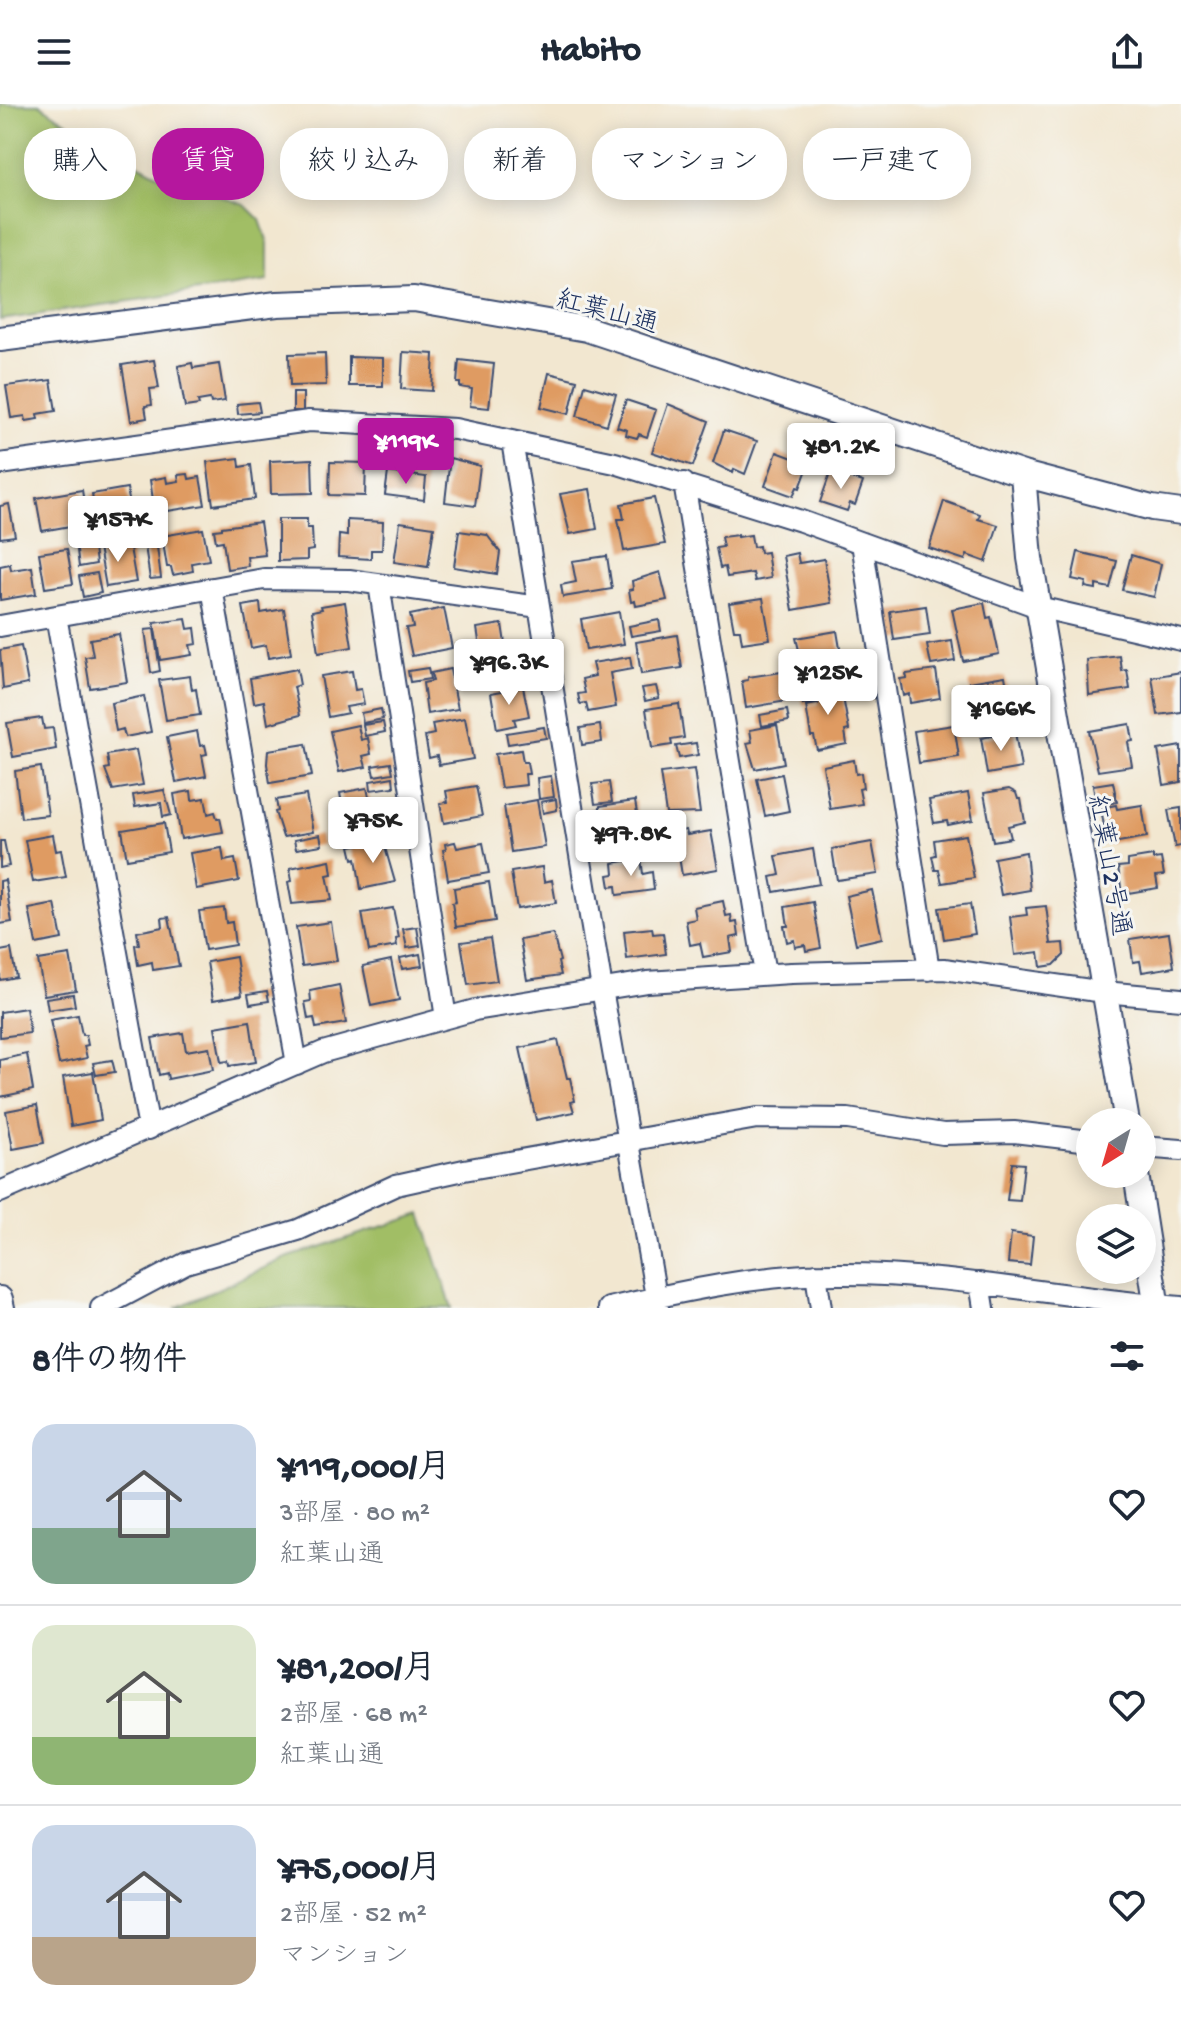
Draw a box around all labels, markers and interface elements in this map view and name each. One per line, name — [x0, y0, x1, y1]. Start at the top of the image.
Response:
icon: menu — [32, 30, 76, 74]
icon: share — [1105, 30, 1149, 74]
text: Habito — [540, 31, 641, 74]
chip: 購入 — [24, 128, 136, 200]
chip: 賃貸 — [152, 128, 264, 200]
chip: 絞り込み — [280, 128, 448, 200]
chip: 新着 — [464, 128, 576, 200]
chip: マンション — [592, 128, 787, 200]
chip: 一戸建て — [803, 128, 971, 200]
street label: 紅葉山通 — [553, 284, 662, 343]
pin: ¥119K — [350, 418, 462, 486]
pin: ¥81.2K — [776, 423, 906, 491]
text: ¥119K — [376, 428, 436, 459]
text: ¥81.2K — [805, 433, 877, 464]
pin: ¥157K — [62, 496, 174, 564]
text: ¥157K — [86, 506, 150, 537]
pin: ¥96.3K — [444, 639, 574, 707]
text: ¥96.3K — [472, 649, 546, 680]
pin: ¥125K — [772, 649, 884, 717]
text: ¥125K — [796, 659, 860, 690]
pin: ¥166K — [945, 685, 1057, 753]
text: ¥166K — [969, 695, 1033, 726]
street label: 紅葉山2号通 — [1079, 792, 1136, 939]
pin: ¥75K — [326, 797, 420, 865]
text: ¥75K — [346, 807, 400, 838]
pin: ¥97.8K — [566, 810, 696, 878]
text: ¥97.8K — [593, 820, 669, 851]
north arrow — [1076, 1108, 1156, 1188]
map controls — [1076, 1108, 1156, 1284]
button: layers — [1076, 1204, 1156, 1284]
icon: filters — [1105, 1334, 1149, 1378]
text: 8件の物件 — [32, 1343, 187, 1383]
text: ¥119,000/月 — [280, 1450, 451, 1490]
icon: home — [96, 1456, 192, 1552]
icon: heart — [1105, 1482, 1149, 1526]
text: 3部屋 · 80 m² — [280, 1500, 430, 1531]
text: 紅葉山通 — [280, 1541, 384, 1572]
text: ¥81,200/月 — [280, 1651, 436, 1691]
icon: home — [96, 1657, 192, 1753]
icon: heart — [1105, 1683, 1149, 1727]
text: 2部屋 · 68 m² — [280, 1701, 428, 1732]
text: 紅葉山通 — [280, 1742, 384, 1773]
text: ¥75,000/月 — [280, 1851, 442, 1891]
icon: home — [96, 1857, 192, 1953]
icon: heart — [1105, 1883, 1149, 1927]
text: 2部屋 · 52 m² — [280, 1901, 427, 1932]
text: マンション — [280, 1942, 409, 1973]

